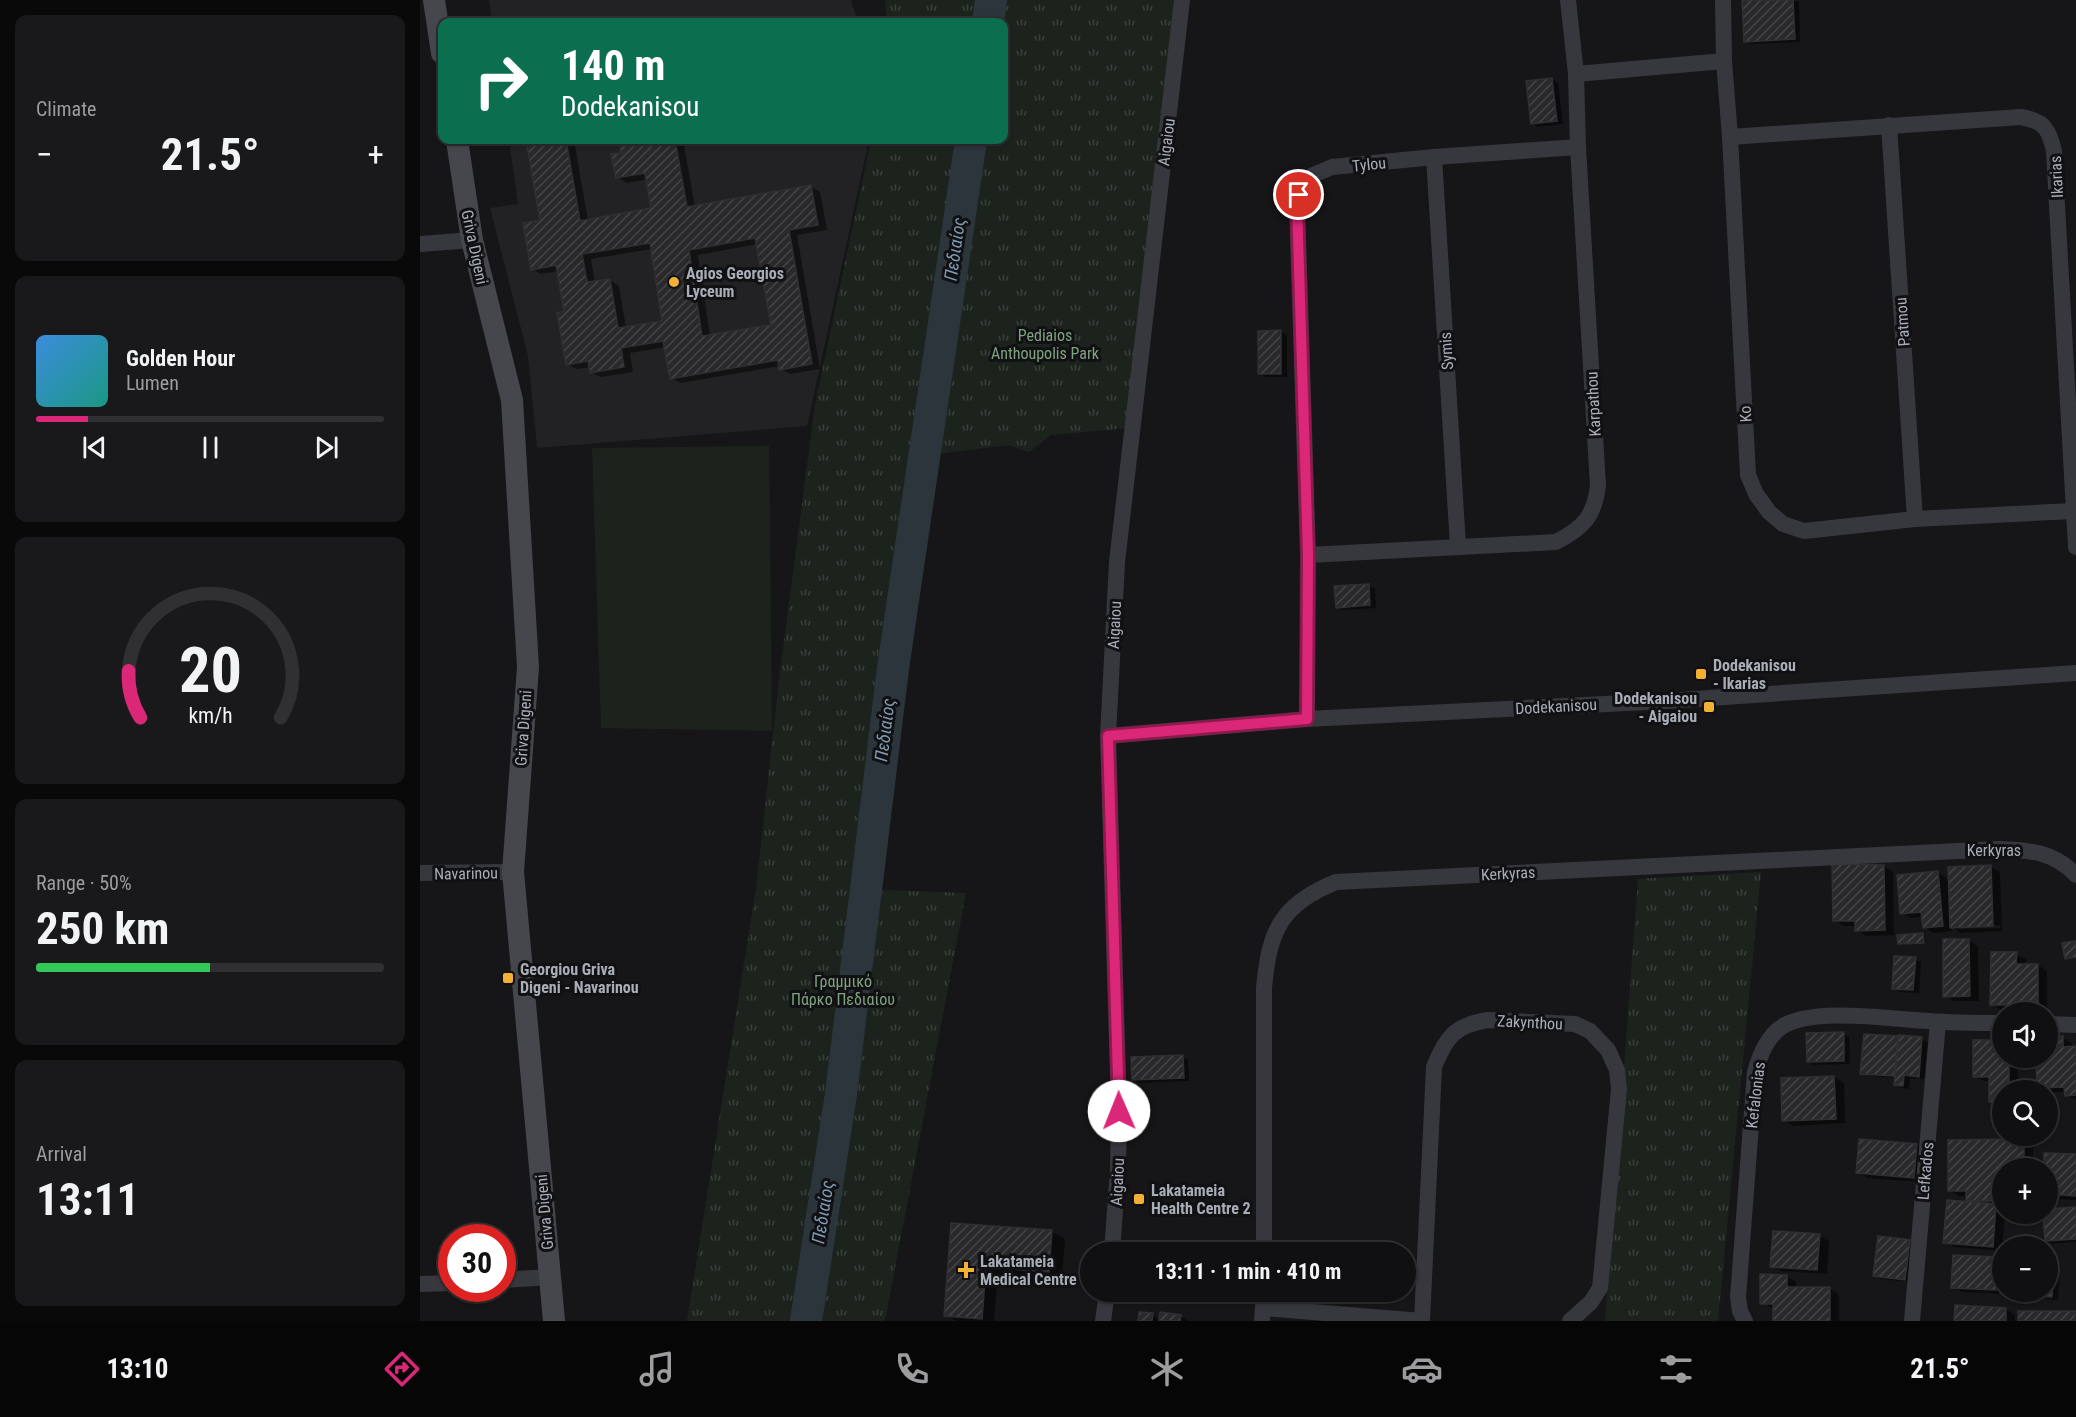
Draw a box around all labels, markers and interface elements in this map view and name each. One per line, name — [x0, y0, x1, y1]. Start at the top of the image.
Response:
text: 140 m — [561, 41, 666, 90]
icon: right — [462, 42, 540, 120]
text: Dodekanisou — [561, 91, 699, 123]
text: Climate — [36, 97, 96, 121]
street label: Aigaiou — [1154, 117, 1179, 167]
text: 21.5° — [161, 128, 259, 181]
text: − — [36, 135, 53, 174]
text: + — [368, 135, 384, 174]
street label: Tylou — [1351, 153, 1387, 176]
street label: Ikarias — [2046, 155, 2067, 199]
pin — [1273, 169, 1324, 220]
icon: arrive — [1282, 178, 1315, 211]
street label: Griva Digeni — [457, 208, 492, 286]
water label: Πεδιαίος — [940, 216, 969, 282]
place label: Agios Georgios Lyceum — [686, 264, 784, 301]
marker: Agios Georgios Lyceum — [667, 275, 681, 289]
street label: Patmou — [1891, 297, 1914, 347]
park label: Pediaios Anthoupolis Park — [991, 326, 1100, 363]
street label: Symis — [1436, 331, 1457, 371]
text: Golden Hour — [126, 346, 235, 371]
text: Lumen — [126, 371, 179, 395]
street label: Karpathou — [1582, 371, 1605, 437]
street label: Ko — [1736, 405, 1755, 423]
icon: previous — [78, 431, 111, 464]
icon: pause — [194, 431, 227, 464]
icon: next — [310, 431, 343, 464]
street label: Aigaiou — [1104, 601, 1125, 649]
text: 20 — [178, 634, 242, 707]
place label: Dodekanisou - Ikarias — [1713, 656, 1796, 693]
marker: Dodekanisou - Ikarias — [1694, 667, 1708, 681]
place label: Dodekanisou - Aigaiou — [1614, 689, 1697, 726]
street label: Griva Digeni — [511, 690, 536, 766]
street label: Dodekanisou — [1515, 695, 1597, 718]
water label: Πεδιαίος — [870, 697, 899, 763]
marker: Dodekanisou - Aigaiou — [1702, 700, 1716, 714]
text: km/h — [188, 703, 232, 728]
street label: Kerkyras — [1967, 841, 2021, 860]
street label: Navarinou — [434, 863, 498, 884]
street label: Kerkyras — [1480, 863, 1536, 884]
text: Range · 50% — [36, 871, 132, 895]
text: 250 km — [36, 902, 169, 955]
place label: Georgiou Griva Digeni - Navarinou — [520, 960, 639, 997]
marker: Georgiou Griva Digeni - Navarinou — [501, 971, 515, 985]
park label: Γραμμικό Πάρκο Πεδιαίου — [791, 972, 895, 1009]
map controls — [1992, 1002, 2058, 1302]
button: sound — [1992, 1002, 2058, 1068]
street label: Zakynthou — [1497, 1011, 1563, 1034]
street label: Kefalonias — [1742, 1061, 1769, 1129]
position arrow — [1087, 1079, 1151, 1143]
button: search — [1992, 1080, 2058, 1146]
street label: Lefkados — [1913, 1141, 1938, 1201]
text: Arrival — [36, 1142, 87, 1166]
street label: Aigaiou — [1107, 1158, 1128, 1206]
button: + — [1992, 1158, 2058, 1224]
text: 13:11 — [36, 1173, 139, 1226]
street label: Griva Digeni — [532, 1173, 557, 1250]
water label: Πεδιαίος — [807, 1179, 838, 1245]
place label: Lakatameia Health Centre 2 — [1151, 1181, 1251, 1218]
marker: Lakatameia Health Centre 2 — [1132, 1192, 1146, 1206]
speed limit sign: 30 — [438, 1224, 516, 1302]
button: − — [1992, 1236, 2058, 1302]
place label: Lakatameia Medical Centre — [980, 1252, 1077, 1289]
text: 13:11 · 1 min · 410 m — [1155, 1259, 1341, 1284]
marker: Lakatameia Medical Centre — [957, 1261, 975, 1279]
icon: directions — [381, 1348, 423, 1390]
icon: music — [636, 1348, 678, 1390]
icon: phone — [891, 1348, 933, 1390]
icon: climate — [1146, 1348, 1188, 1390]
icon: car — [1401, 1348, 1443, 1390]
icon: filters — [1655, 1348, 1697, 1390]
text: 13:10 — [106, 1353, 168, 1385]
text: 21.5° — [1910, 1353, 1970, 1385]

